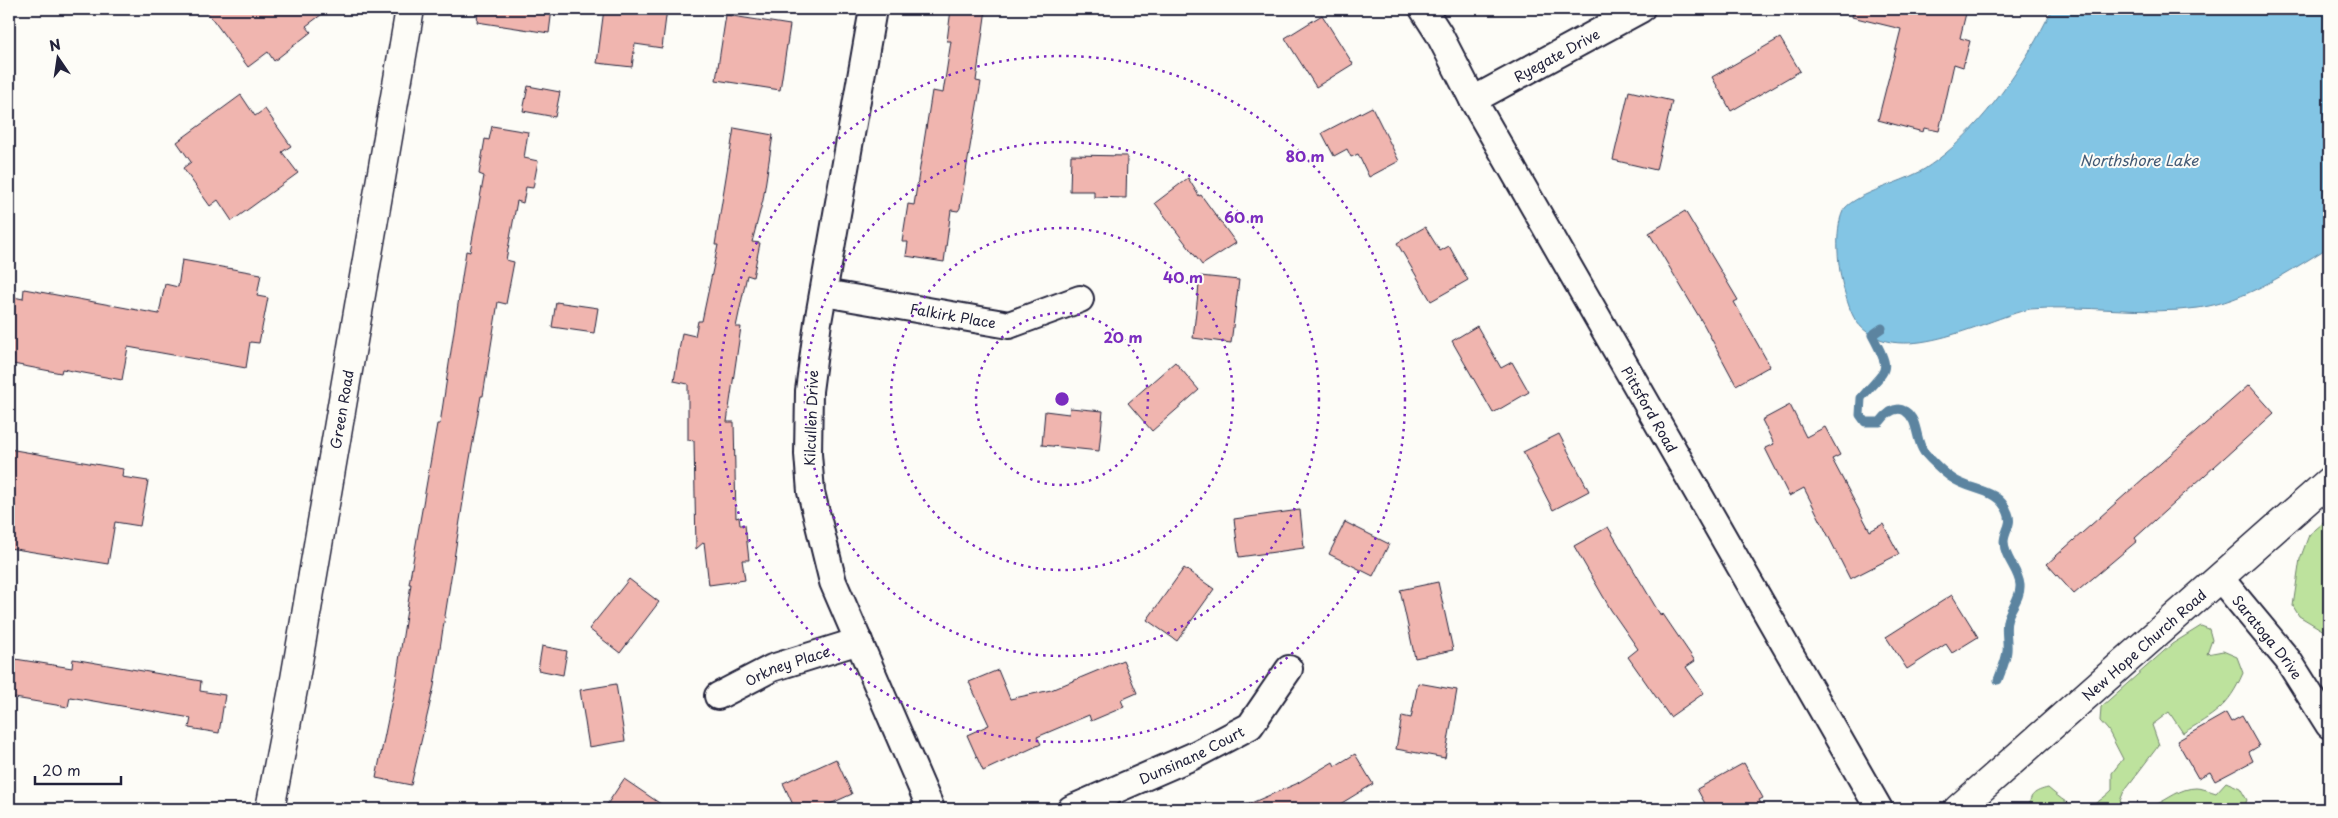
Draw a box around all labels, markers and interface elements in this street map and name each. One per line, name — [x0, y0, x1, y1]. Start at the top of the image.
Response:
street label: Ryegate Drive — [1510, 23, 1603, 87]
north arrow — [32, 32, 82, 82]
text: N — [47, 33, 63, 56]
text: 80 m — [1285, 144, 1325, 167]
water label: Northshore Lake — [2080, 148, 2199, 171]
text: 60 m — [1224, 205, 1264, 228]
text: 40 m — [1163, 265, 1203, 288]
street label: Falkirk Place — [909, 298, 998, 333]
text: 20 m — [1104, 325, 1142, 348]
street label: Pittsford Road — [1617, 362, 1683, 456]
street label: Green Road — [324, 368, 358, 451]
street label: Kilcullen Drive — [799, 370, 823, 466]
centre of rings — [1053, 390, 1071, 408]
street label: New Hope Church Road — [2077, 584, 2211, 705]
street label: Saratoga Drive — [2228, 590, 2308, 683]
street label: Orkney Place — [741, 640, 832, 691]
street label: Dunsinane Court — [1135, 720, 1248, 789]
scale bar — [35, 753, 121, 785]
text: 20 m — [42, 758, 81, 781]

